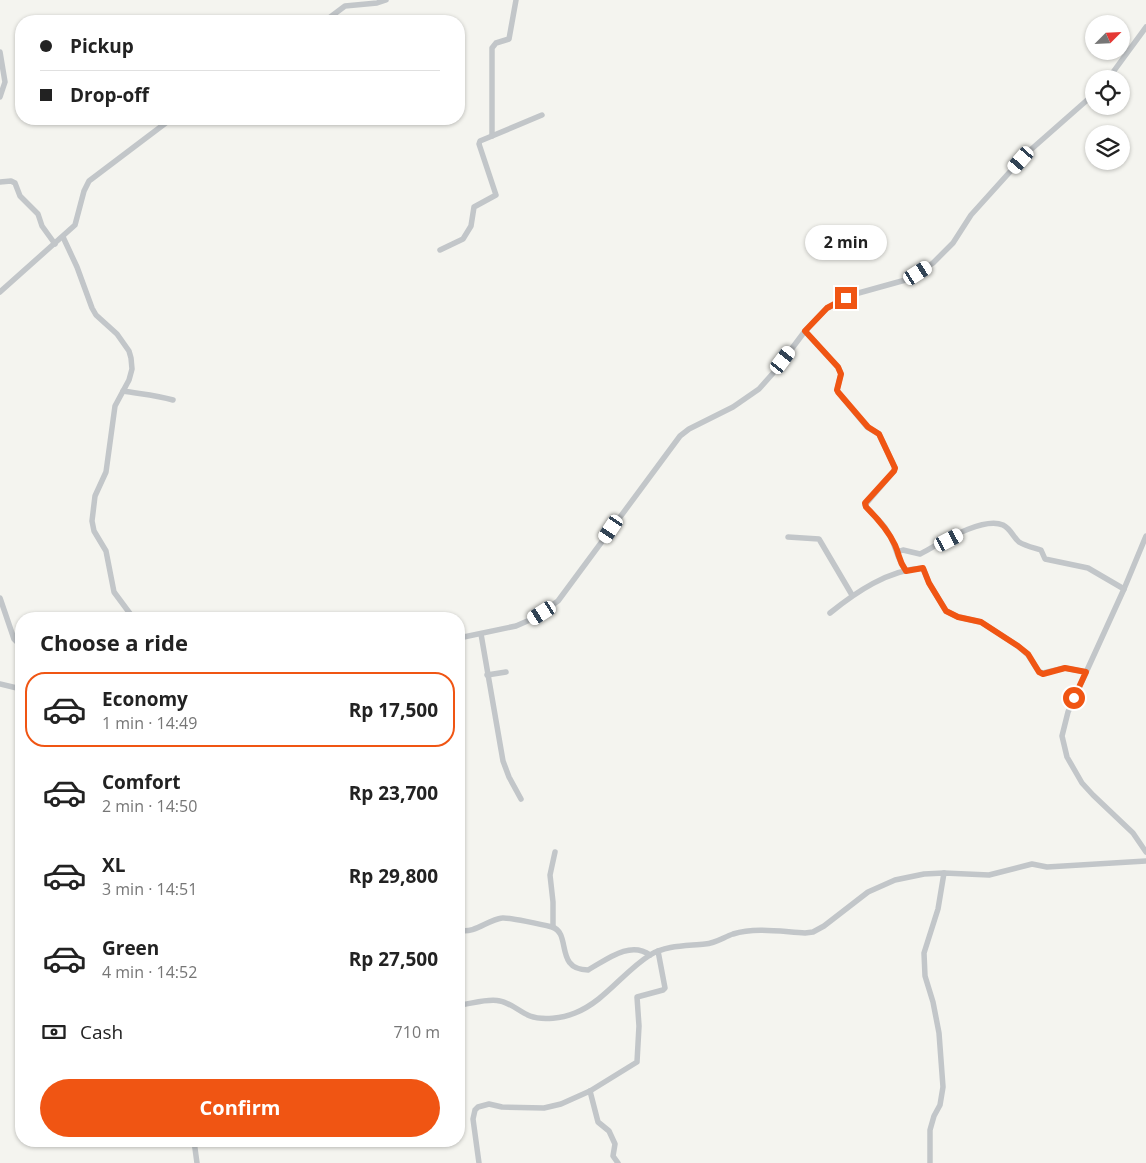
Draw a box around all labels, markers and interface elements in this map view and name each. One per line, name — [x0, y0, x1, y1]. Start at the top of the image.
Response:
north arrow — [1085, 15, 1130, 60]
map controls — [1085, 15, 1130, 170]
text: Pickup — [70, 33, 134, 59]
button: locate — [1085, 70, 1130, 115]
text: Drop-off — [70, 82, 149, 108]
button: layers — [1085, 125, 1130, 170]
car — [1005, 144, 1036, 176]
callout: 2 min — [805, 226, 887, 260]
text: 2 min — [824, 231, 868, 253]
car — [901, 259, 934, 287]
route end — [835, 287, 857, 309]
car — [767, 344, 798, 376]
car — [596, 512, 625, 546]
car — [932, 527, 965, 553]
car — [525, 599, 558, 627]
text: Choose a ride — [40, 627, 188, 657]
text: Economy — [102, 686, 188, 712]
icon: car — [42, 687, 87, 732]
route start — [1063, 687, 1085, 709]
text: Rp 17,500 — [349, 697, 438, 723]
text: 1 min · 14:49 — [102, 712, 197, 734]
text: Comfort — [102, 769, 181, 795]
icon: car — [42, 770, 87, 815]
text: Rp 23,700 — [349, 780, 438, 806]
text: 2 min · 14:50 — [102, 795, 197, 817]
text: XL — [102, 852, 125, 878]
icon: car — [42, 853, 87, 898]
text: Rp 29,800 — [349, 863, 438, 889]
text: 3 min · 14:51 — [102, 878, 197, 900]
text: Green — [102, 935, 159, 961]
icon: car — [42, 936, 87, 981]
text: Rp 27,500 — [349, 946, 438, 972]
text: 4 min · 14:52 — [102, 961, 197, 983]
icon: cash — [40, 1018, 68, 1046]
text: Cash — [80, 1019, 123, 1045]
text: 710 m — [394, 1021, 440, 1043]
button: Confirm — [40, 1079, 440, 1137]

